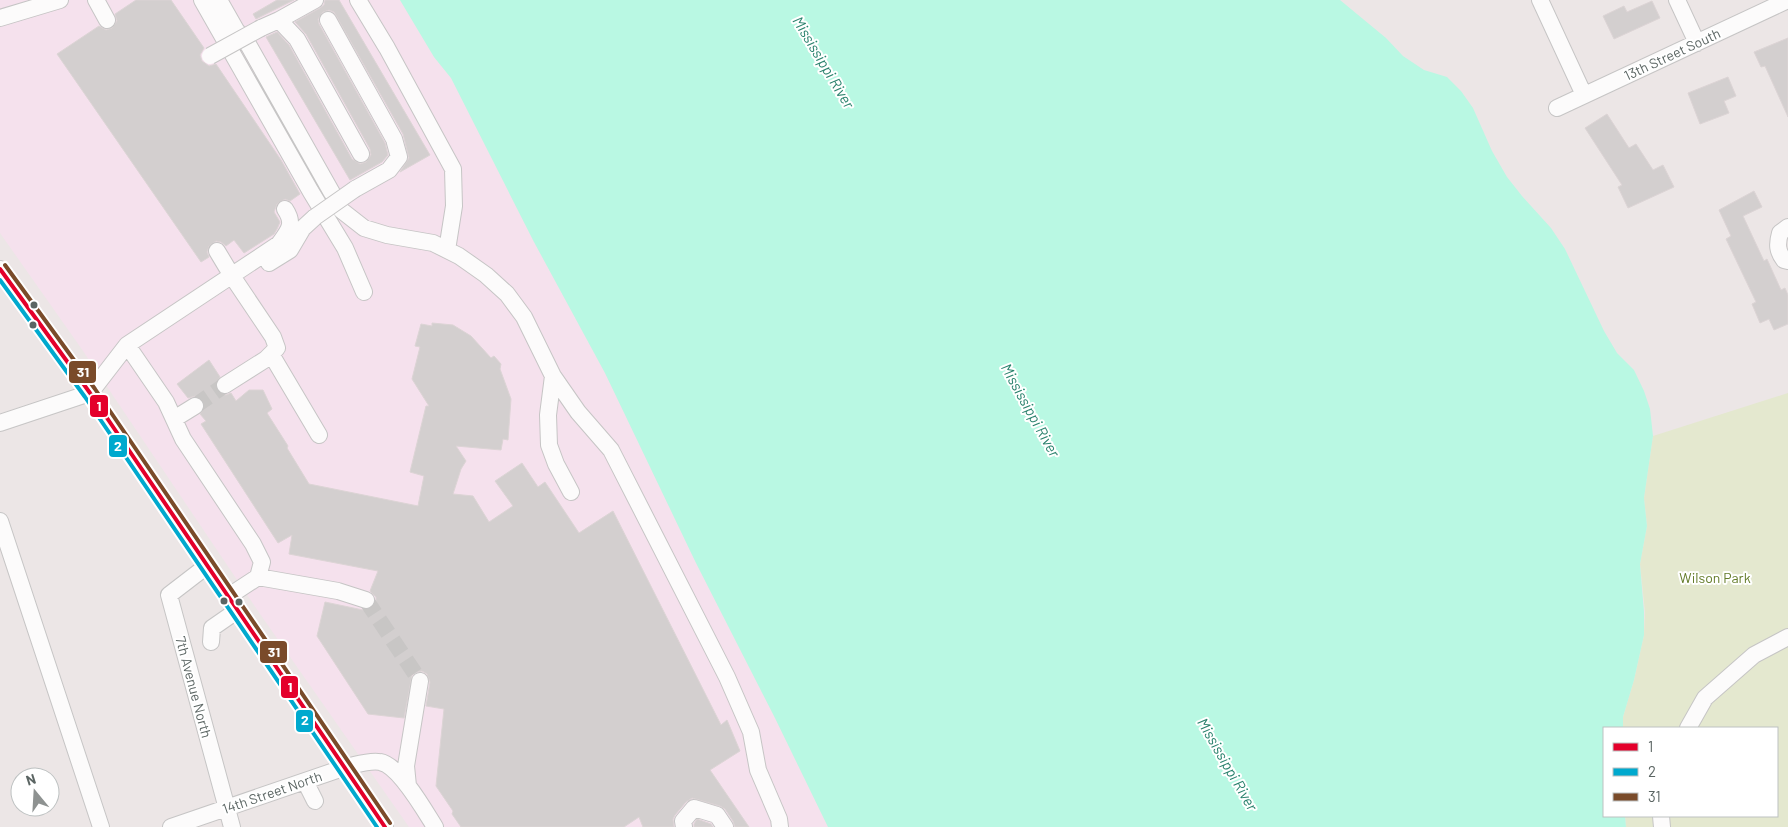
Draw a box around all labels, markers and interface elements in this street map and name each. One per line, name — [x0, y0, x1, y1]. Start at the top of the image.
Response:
water label: Mississippi River — [789, 13, 859, 112]
street label: 13th Street South — [1621, 24, 1723, 84]
unlabelled marker — [29, 300, 39, 310]
unlabelled marker — [28, 320, 38, 330]
line badge: 31 — [68, 360, 97, 384]
water label: Mississippi River — [998, 360, 1064, 461]
text: 31 — [77, 363, 89, 380]
line badge: 1 — [89, 394, 109, 418]
text: 1 — [97, 397, 102, 414]
line badge: 2 — [108, 434, 128, 458]
text: 2 — [114, 437, 122, 454]
park label: Wilson Park — [1679, 569, 1751, 586]
unlabelled marker — [219, 596, 229, 606]
unlabelled marker — [234, 597, 244, 607]
street label: 7th Avenue North — [172, 634, 216, 740]
line badge: 31 — [259, 640, 288, 664]
text: 31 — [268, 643, 280, 660]
line badge: 1 — [280, 675, 299, 699]
text: 1 — [288, 678, 293, 695]
line badge: 2 — [295, 709, 314, 733]
text: 2 — [301, 711, 309, 728]
water label: Mississippi River — [1194, 714, 1262, 814]
legend — [1603, 727, 1778, 817]
text: 1 — [1648, 737, 1653, 755]
text: 2 — [1648, 762, 1656, 780]
north arrow — [10, 767, 60, 817]
street label: 14th Street North — [220, 767, 324, 817]
text: N — [24, 770, 38, 789]
text: 31 — [1648, 787, 1661, 805]

